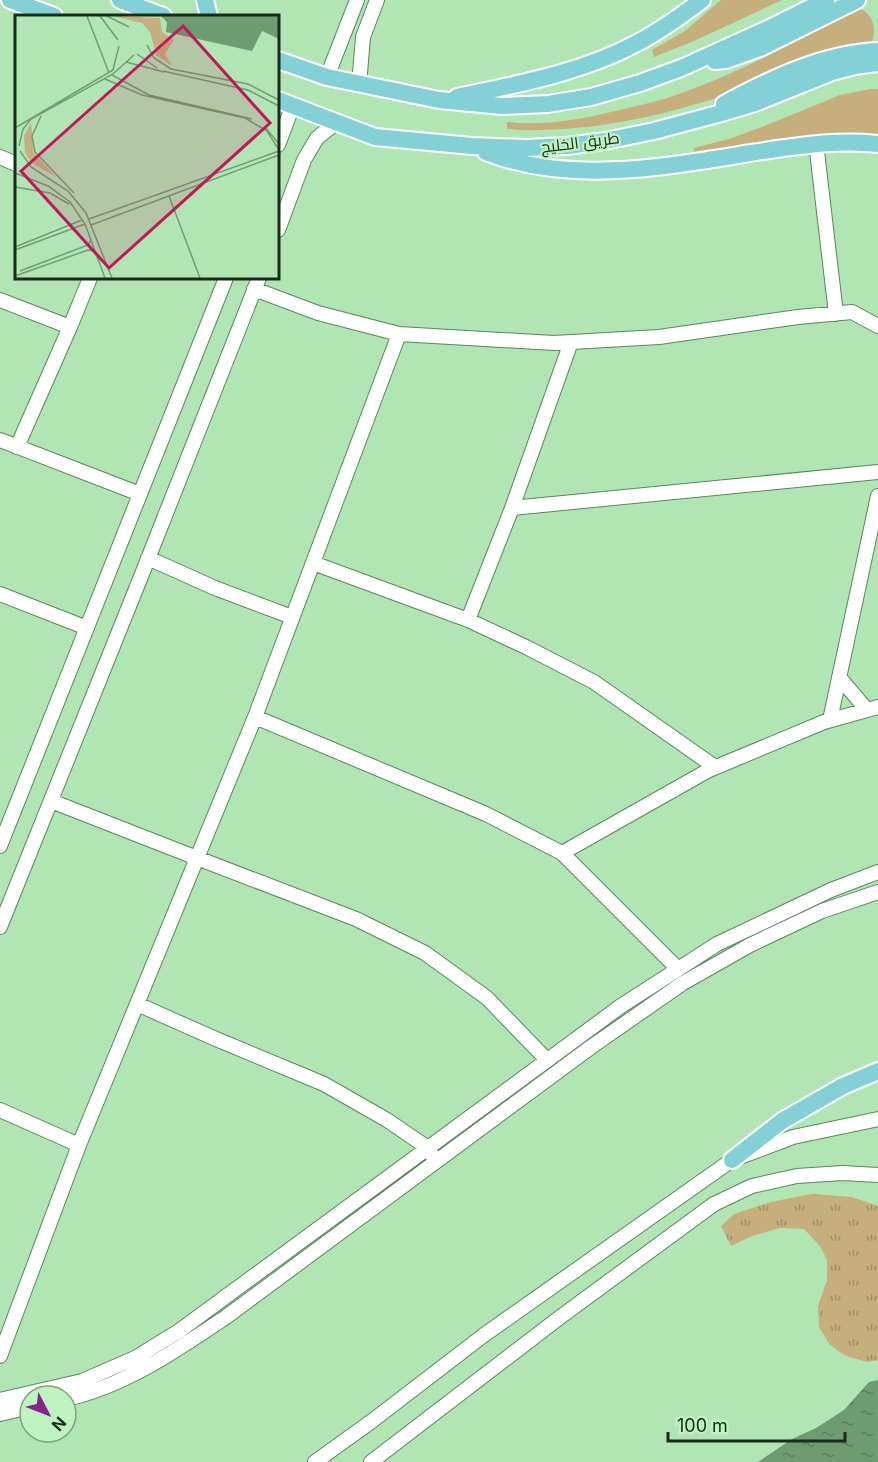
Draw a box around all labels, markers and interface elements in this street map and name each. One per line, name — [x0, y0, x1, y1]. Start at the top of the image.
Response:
inset map — [15, 15, 279, 279]
street label: طريق الخليج — [540, 127, 621, 159]
north arrow — [18, 1384, 78, 1444]
scale bar — [668, 1405, 845, 1443]
text: N — [48, 1413, 71, 1435]
text: 100 m — [677, 1415, 728, 1436]

